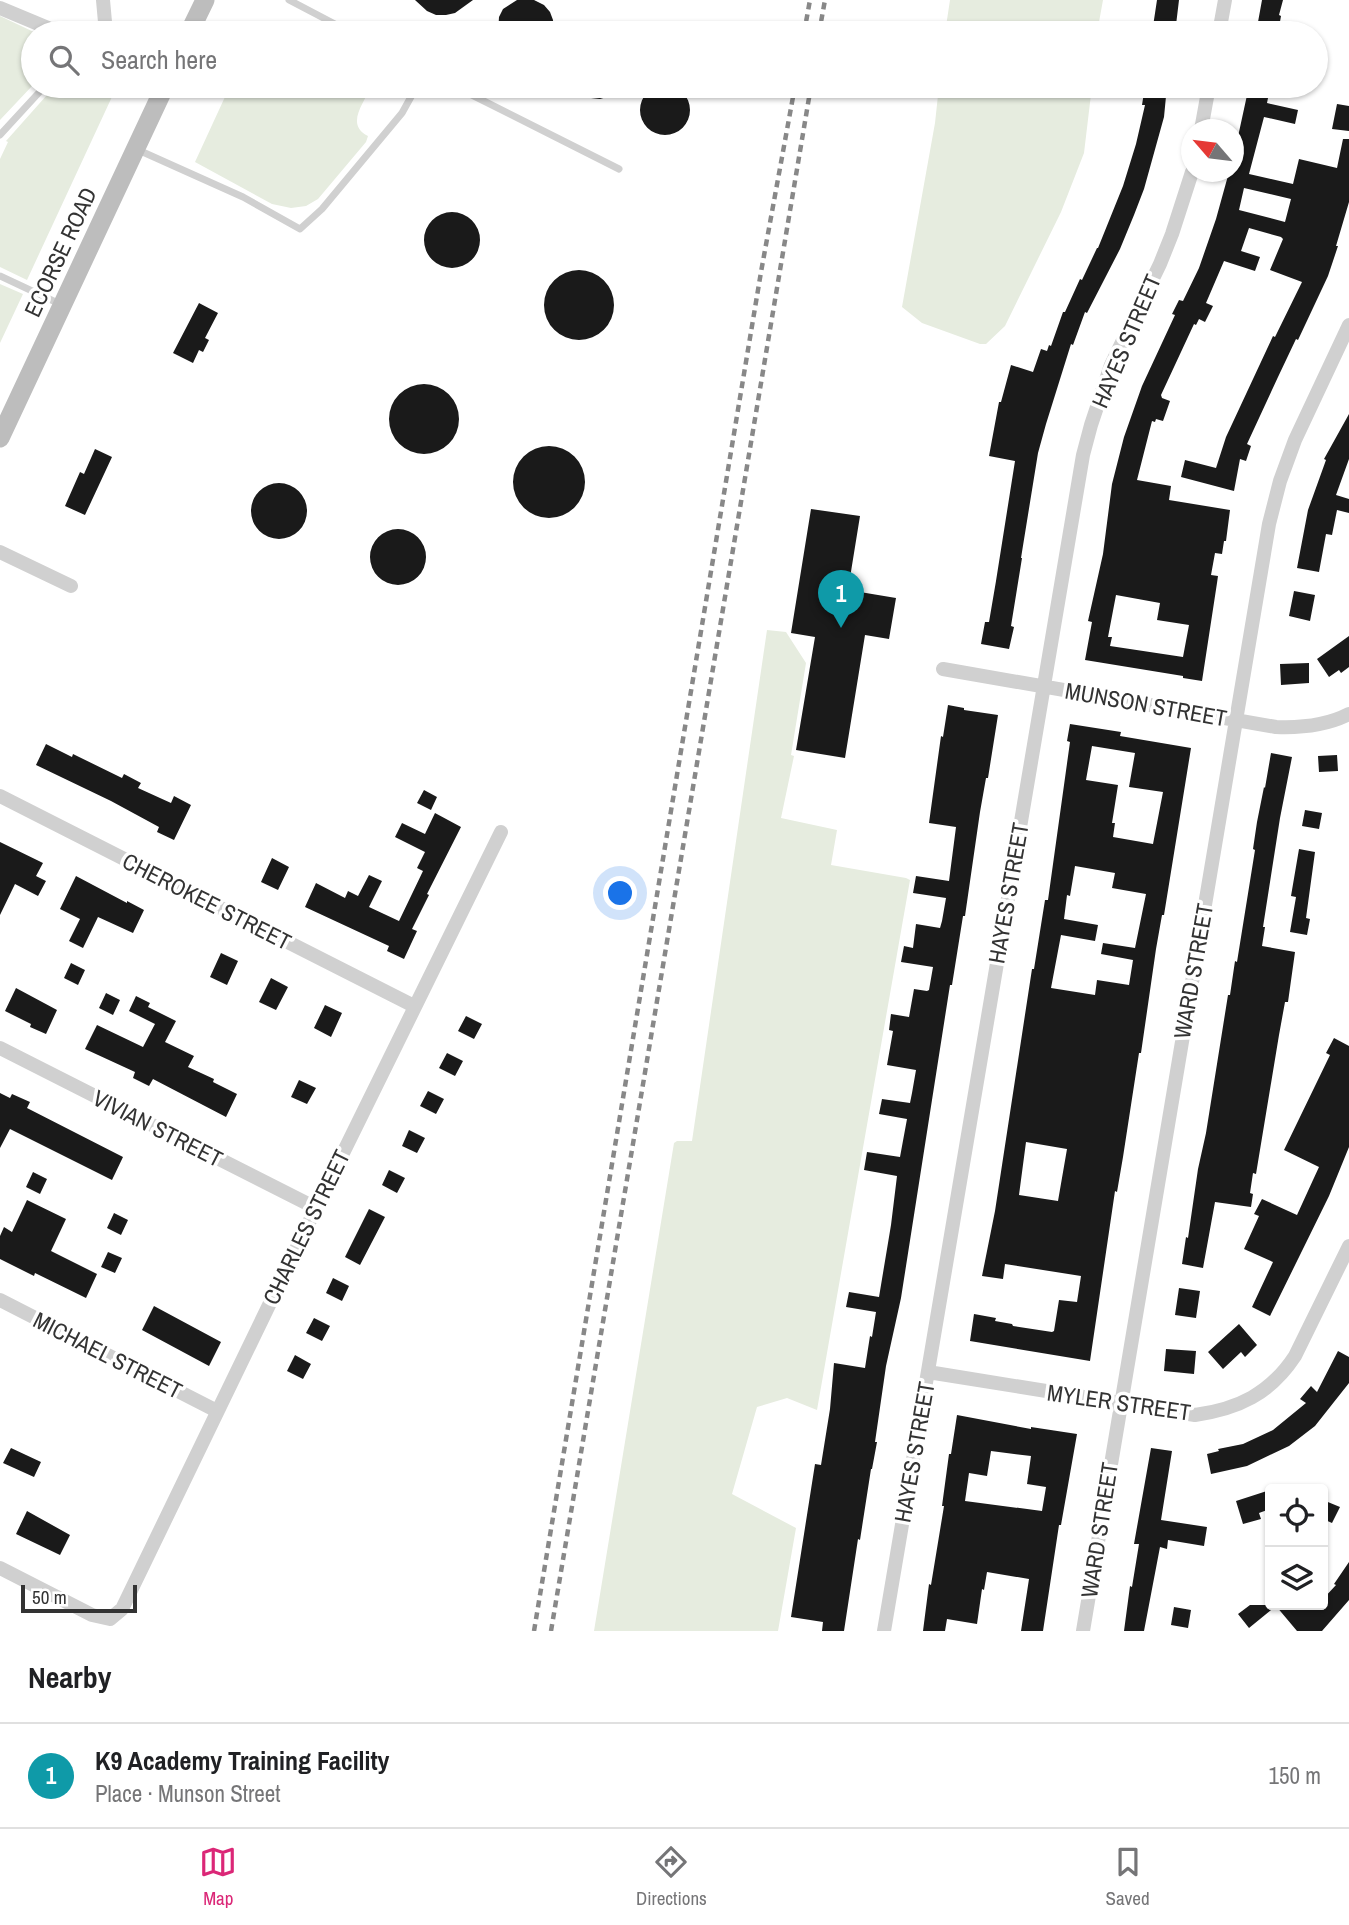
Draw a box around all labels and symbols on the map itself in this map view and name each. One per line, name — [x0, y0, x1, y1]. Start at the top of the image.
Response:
north arrow — [1181, 119, 1244, 182]
street label: ECORSE ROAD — [16, 182, 104, 322]
street label: HAYES STREET — [1084, 269, 1168, 413]
pin: 1 — [818, 570, 864, 628]
street label: MUNSON STREET — [1063, 675, 1230, 734]
street label: HAYES STREET — [980, 820, 1036, 966]
street label: CHEROKEE STREET — [117, 845, 297, 957]
your location — [603, 876, 637, 910]
street label: WARD STREET — [1166, 901, 1220, 1041]
street label: VIVIAN STREET — [88, 1082, 228, 1174]
street label: CHARLES STREET — [255, 1144, 357, 1310]
street label: MICHAEL STREET — [28, 1304, 188, 1406]
street label: MYLER STREET — [1045, 1377, 1193, 1427]
street label: HAYES STREET — [886, 1379, 942, 1525]
street label: WARD STREET — [1073, 1460, 1125, 1600]
scale bar — [21, 1582, 136, 1614]

